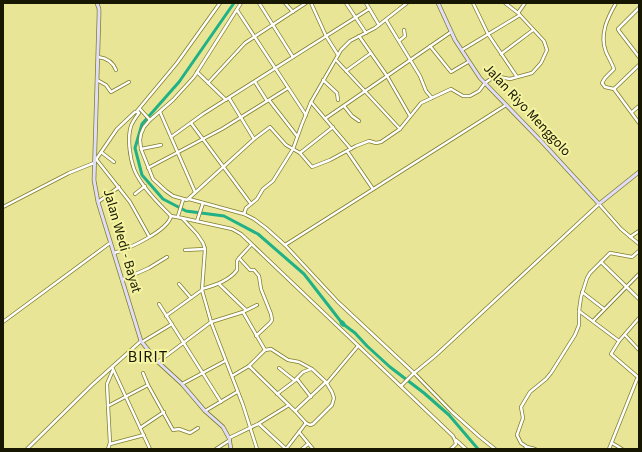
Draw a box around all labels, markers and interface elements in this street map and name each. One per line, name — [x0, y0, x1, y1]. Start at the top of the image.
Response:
street label: Jalan Riyo Menggolo — [479, 59, 575, 161]
street label: Jalan Wedi - Bayat — [98, 187, 146, 295]
district label: BIRIT — [128, 346, 168, 368]

